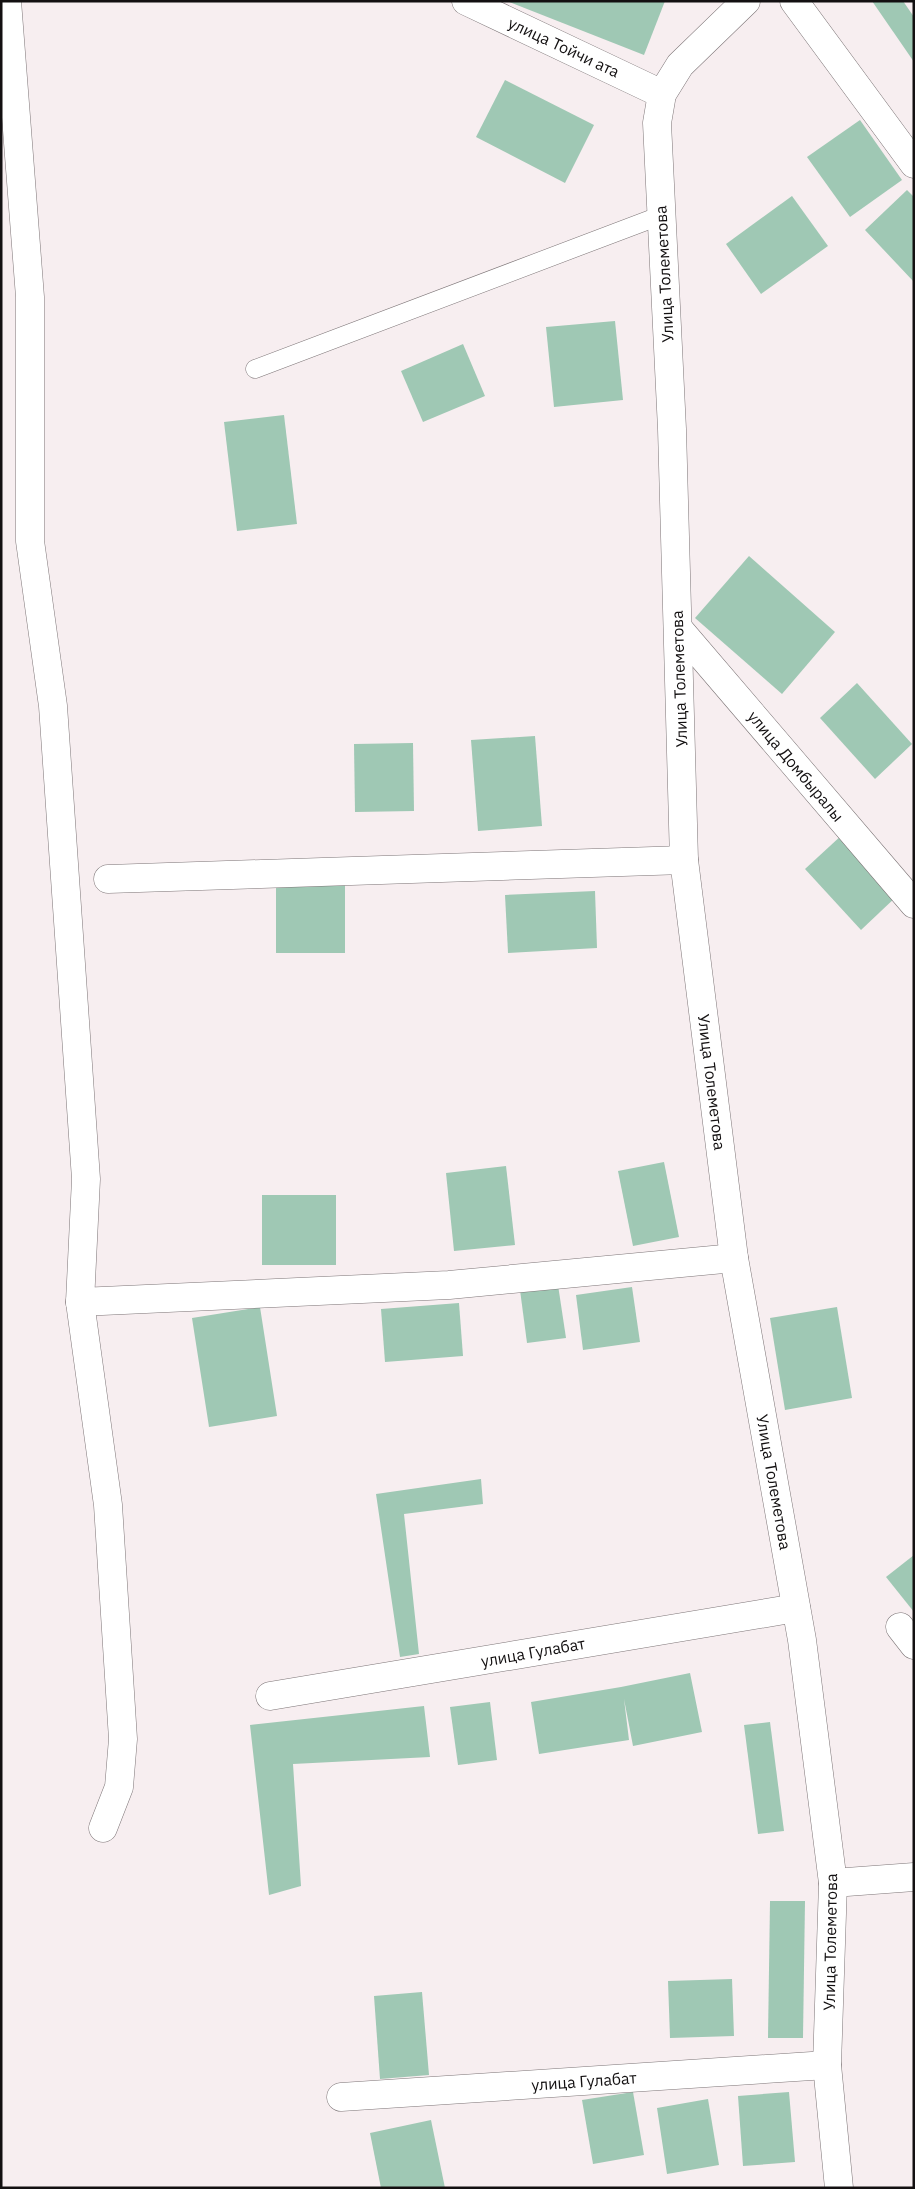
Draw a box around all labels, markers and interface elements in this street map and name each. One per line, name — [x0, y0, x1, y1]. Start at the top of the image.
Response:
street label: улица Тойчи ата — [505, 12, 623, 82]
street label: Улица Толеметова — [650, 205, 678, 343]
street label: Улица Толеметова — [667, 610, 691, 748]
street label: улица Домбыралы — [744, 706, 848, 826]
street label: Улица Толеметова — [694, 1013, 730, 1152]
street label: Улица Толеметова — [752, 1413, 796, 1552]
street label: улица Гулабат — [479, 1633, 587, 1671]
street label: Улица Толеметова — [819, 1873, 841, 2011]
street label: улица Гулабат — [531, 2067, 638, 2095]

